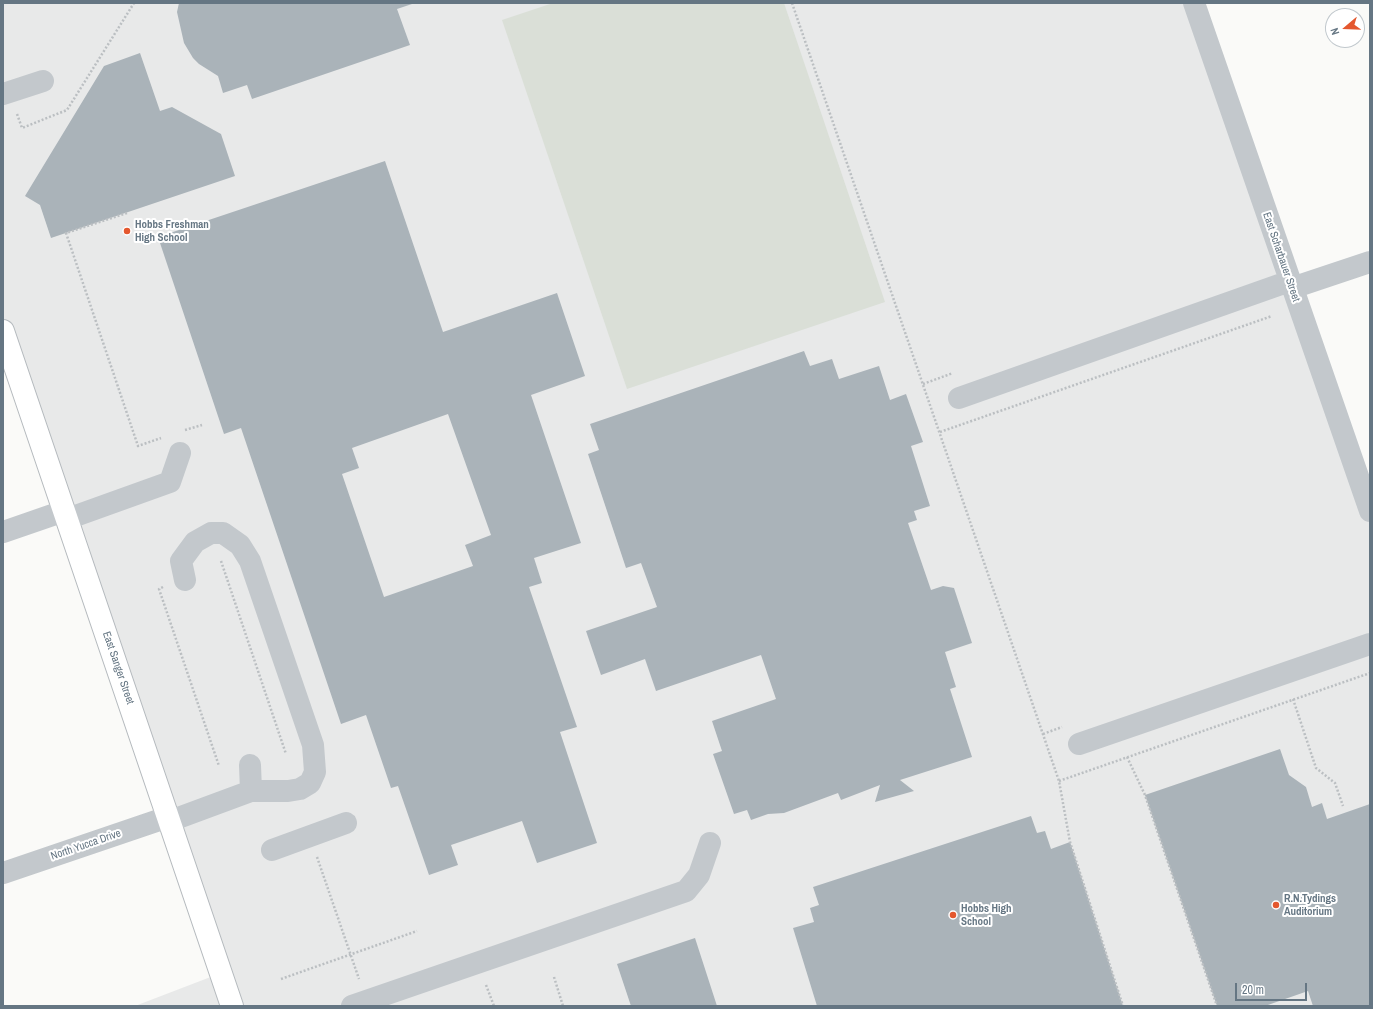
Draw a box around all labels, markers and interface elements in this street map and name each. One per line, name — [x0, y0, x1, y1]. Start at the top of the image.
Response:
north arrow — [1325, 8, 1365, 48]
text: N — [1327, 26, 1342, 37]
street label: East Scharbauer Street — [1259, 211, 1303, 303]
place label: Hobbs Freshman High School — [135, 218, 209, 244]
marker: Hobbs Freshman High School — [122, 226, 132, 236]
street label: East Sanger Street — [99, 630, 137, 706]
street label: North Yucca Drive — [49, 827, 123, 863]
place label: R.N.Tydings Auditorium — [1284, 892, 1336, 918]
marker: R.N.Tydings Auditorium — [1271, 900, 1281, 910]
place label: Hobbs High School — [961, 902, 1012, 928]
marker: Hobbs High School — [948, 910, 958, 920]
scale bar — [1237, 975, 1309, 1001]
text: 20 m — [1242, 982, 1264, 998]

